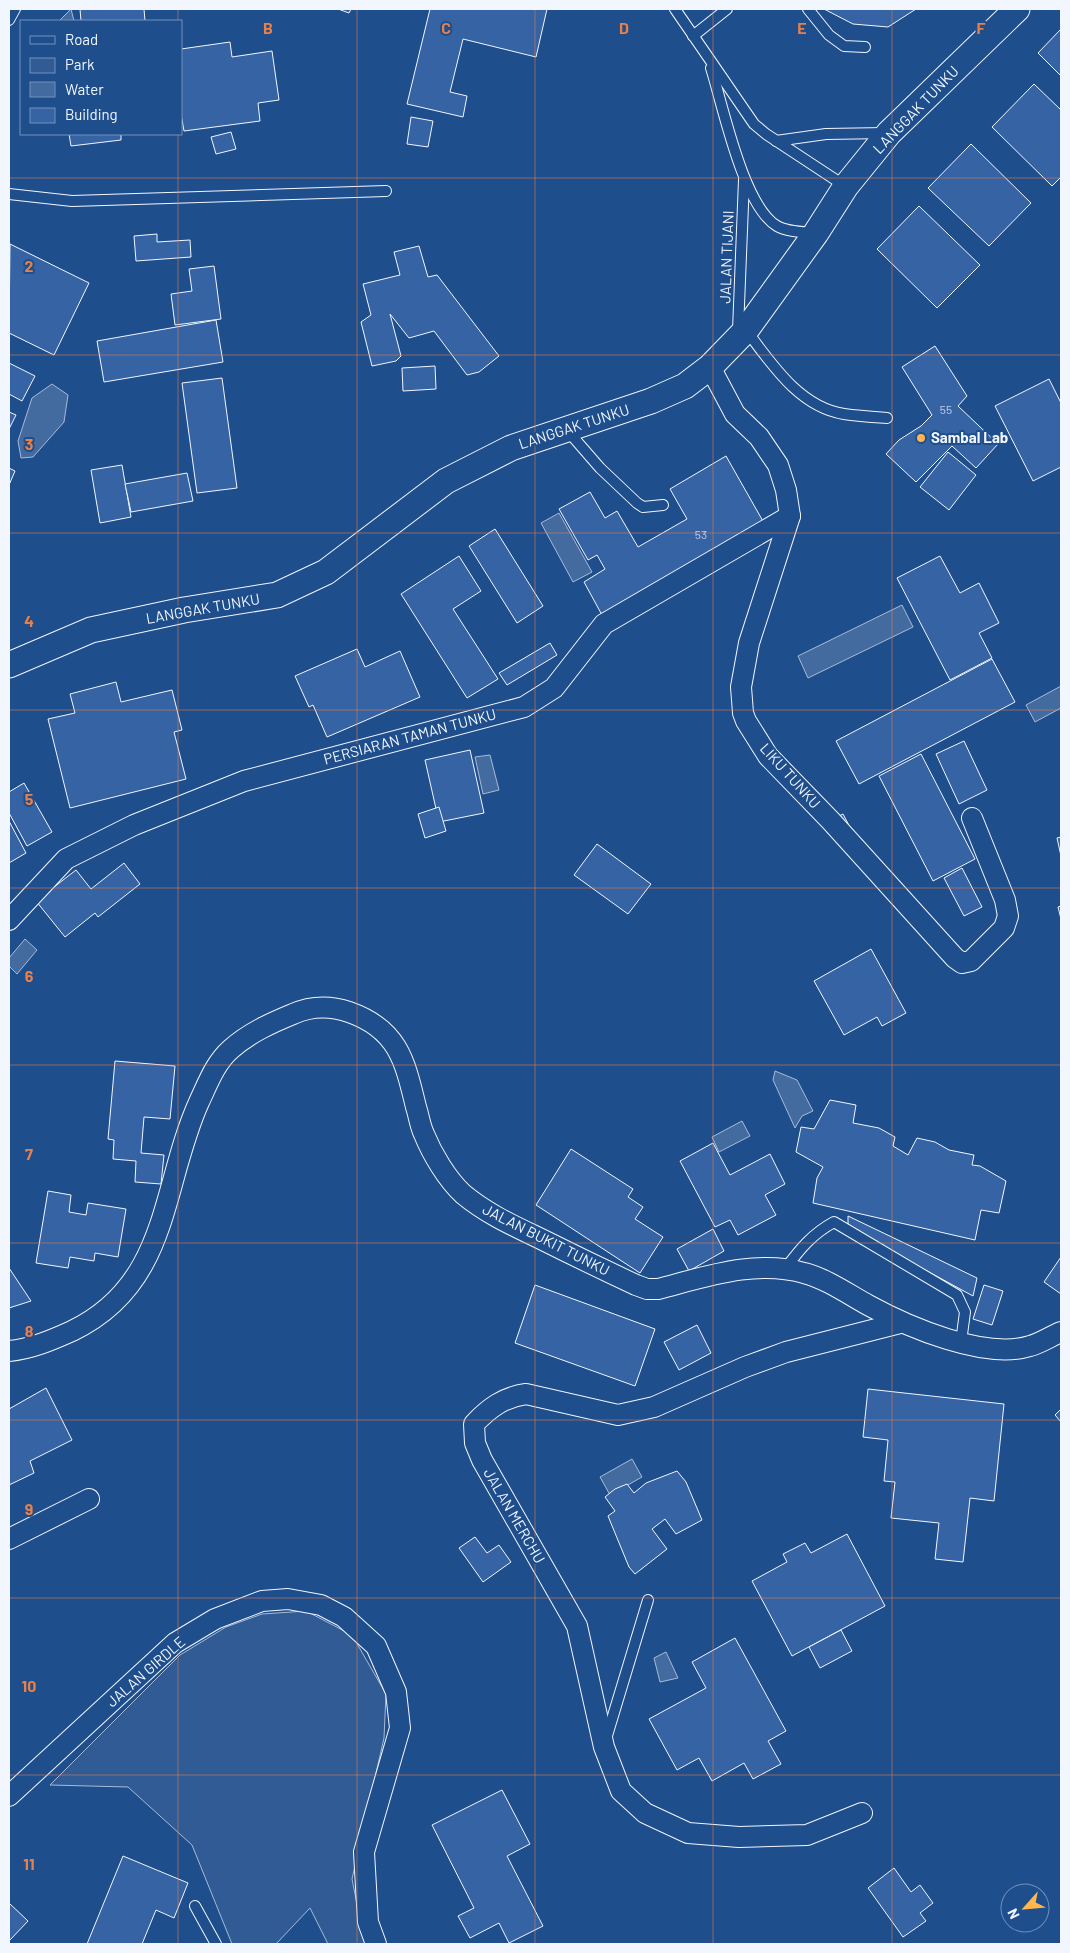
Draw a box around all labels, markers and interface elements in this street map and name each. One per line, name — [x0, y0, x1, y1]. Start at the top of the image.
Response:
text: B — [263, 18, 273, 37]
text: C — [441, 18, 451, 37]
text: D — [619, 18, 629, 37]
text: E — [797, 18, 807, 37]
text: F — [977, 18, 986, 37]
legend — [20, 20, 182, 135]
text: Road — [65, 30, 98, 48]
text: Park — [65, 55, 95, 73]
street label: LANGGAK TUNKU — [869, 62, 962, 157]
text: Water — [65, 80, 104, 98]
text: Building — [65, 105, 118, 123]
street label: JALAN TIJANI — [715, 210, 737, 304]
text: 2 — [25, 256, 34, 275]
street label: LANGGAK TUNKU — [516, 400, 631, 452]
house number: 55 — [940, 402, 952, 416]
place label: Sambal Lab — [931, 428, 1008, 446]
marker: Sambal Lab — [915, 432, 927, 444]
text: 3 — [25, 434, 33, 453]
house number: 53 — [695, 527, 707, 541]
street label: LANGGAK TUNKU — [144, 589, 261, 627]
text: 4 — [24, 611, 34, 630]
street label: PERSIARAN TAMAN TUNKU — [321, 704, 498, 768]
street label: LIKU TUNKU — [757, 739, 825, 812]
text: 5 — [25, 789, 34, 808]
text: 6 — [25, 966, 34, 985]
text: 7 — [25, 1144, 33, 1163]
street label: JALAN BUKIT TUNKU — [480, 1199, 613, 1279]
text: 8 — [25, 1321, 34, 1340]
street label: JALAN MERCHU — [480, 1465, 549, 1566]
text: 9 — [25, 1499, 33, 1518]
street label: JALAN GIRDLE — [102, 1632, 188, 1710]
text: 10 — [22, 1676, 36, 1695]
text: 11 — [23, 1854, 35, 1873]
north arrow — [1000, 1883, 1050, 1933]
text: N — [1003, 1906, 1023, 1922]

